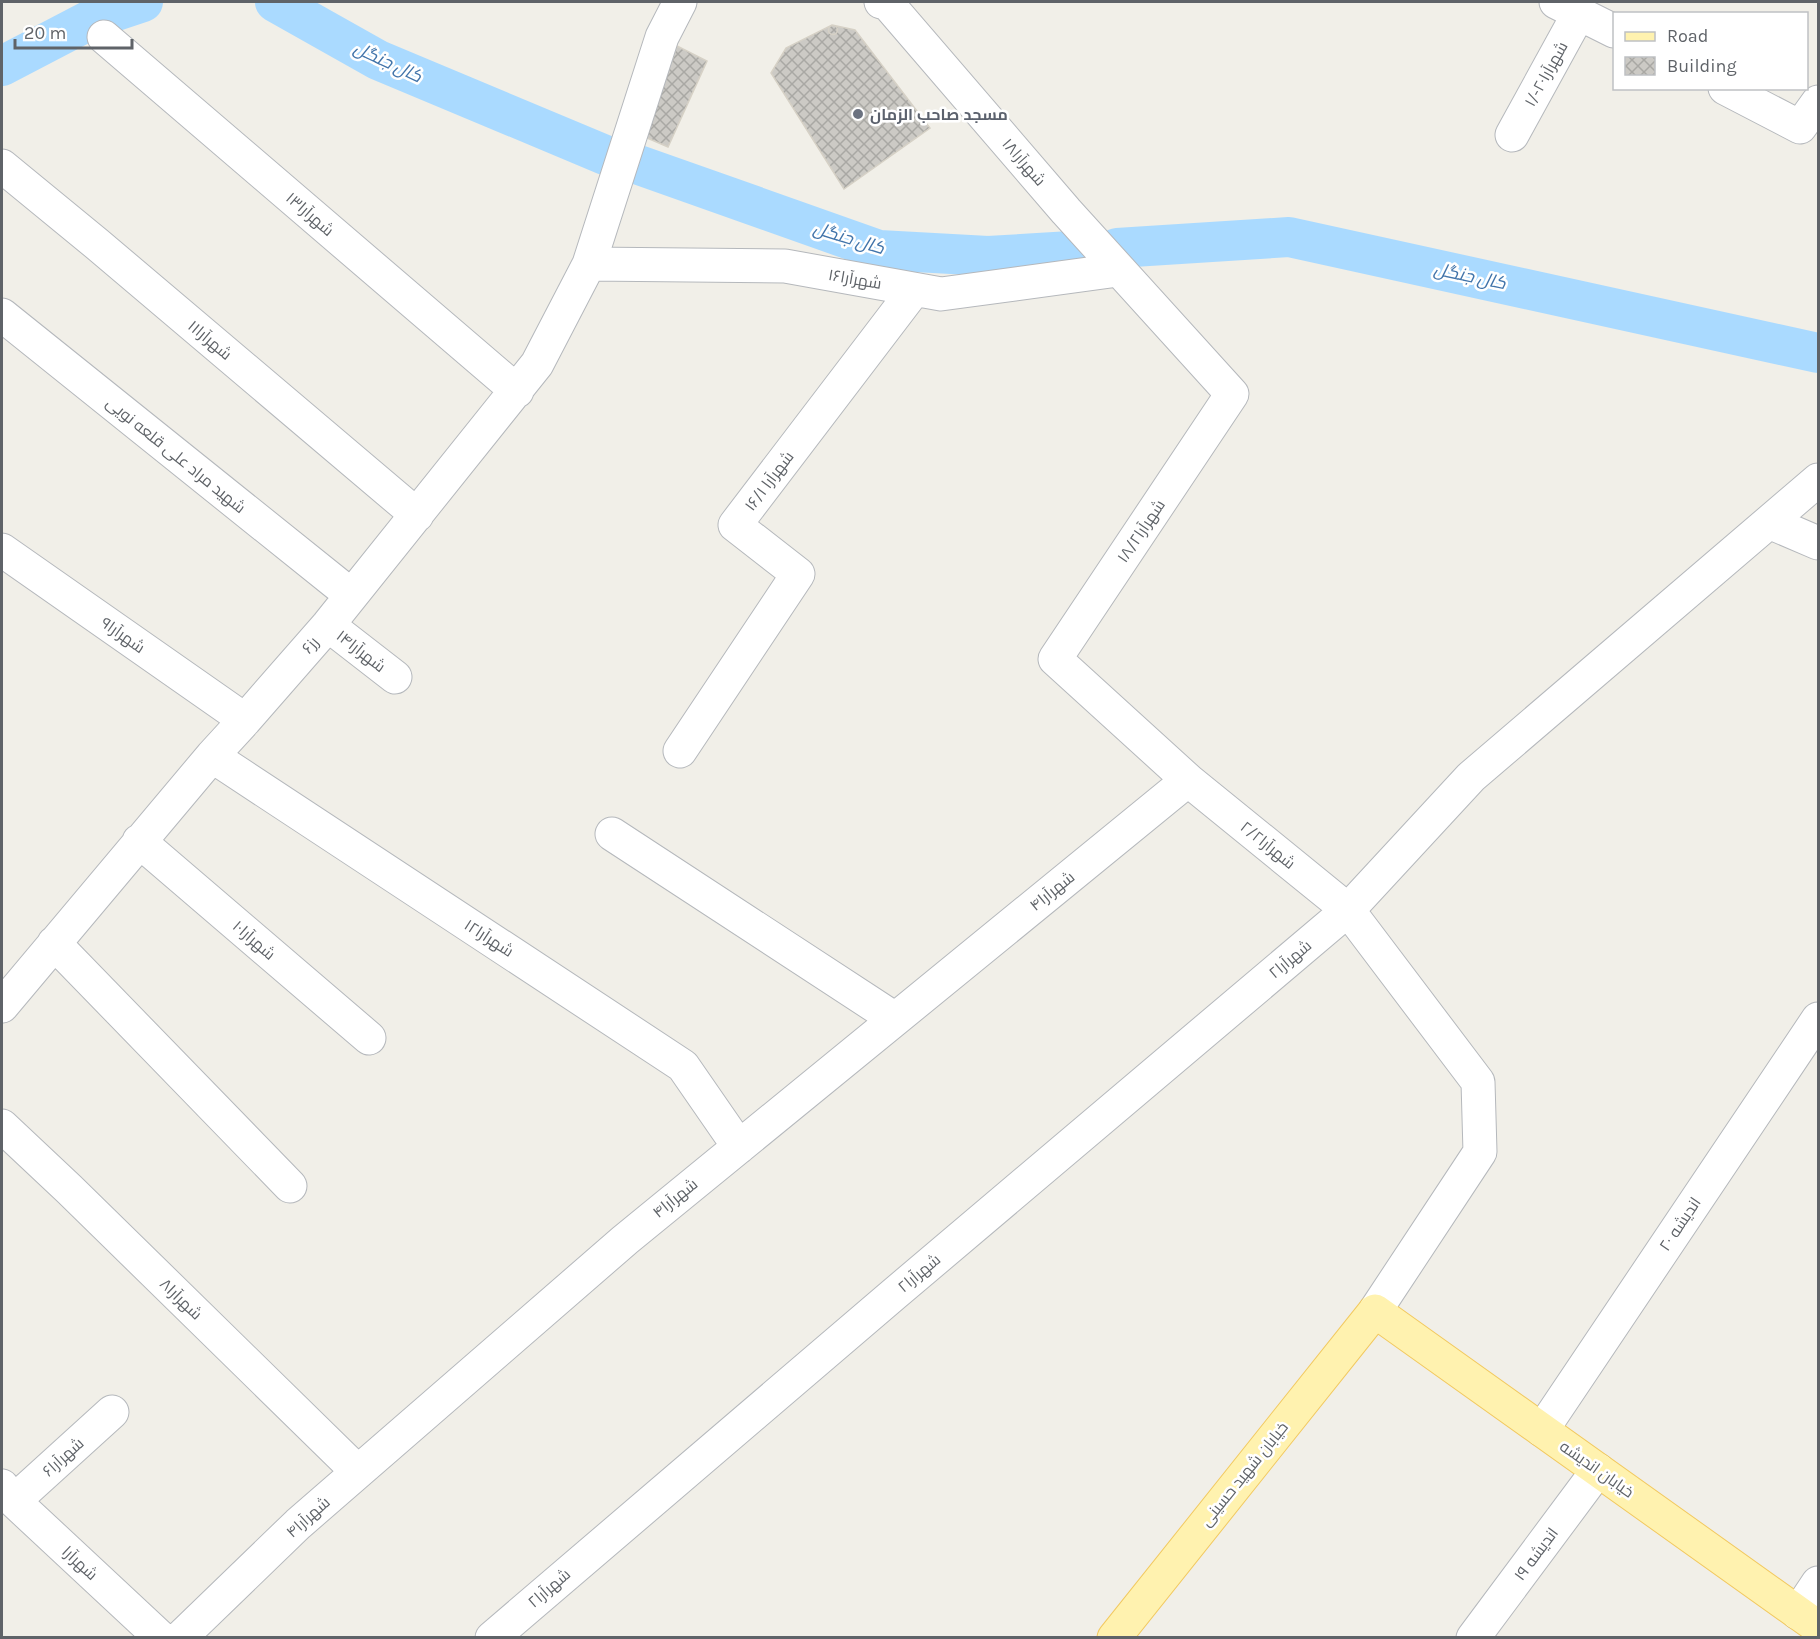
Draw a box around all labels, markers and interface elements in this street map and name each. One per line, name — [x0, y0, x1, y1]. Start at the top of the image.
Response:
scale bar — [15, 12, 132, 50]
legend — [1613, 12, 1808, 90]
text: 20 m — [24, 22, 66, 44]
text: Road — [1667, 25, 1708, 47]
water label: کال جنگل — [350, 37, 426, 88]
street label: شهرآرا۲۰-/۱ — [1520, 38, 1572, 110]
text: Building — [1667, 55, 1737, 77]
place label: مسجد صاحب الزمان — [870, 105, 1008, 124]
marker: مسجد صاحب الزمان — [851, 107, 865, 121]
street label: شهرآرا۱۸ — [998, 134, 1050, 190]
street label: شهرآرا۱۳ — [282, 188, 338, 241]
water label: کال جنگل — [811, 217, 888, 259]
water label: کال جنگل — [1432, 258, 1509, 295]
street label: شهرآرا۱۶ — [827, 265, 883, 294]
street label: شهرآرا۱۱ — [184, 316, 236, 365]
street label: شهید مراد علی قلعه نویی — [102, 393, 250, 518]
street label: شهرآرا ۱۶/۱ — [740, 447, 798, 515]
street label: شهرآرا۱۸/۲ — [1113, 496, 1170, 567]
street label: شهرآرا۹ — [97, 613, 149, 658]
street label: شهرآرا۱۴ — [332, 626, 389, 677]
street label: رز۶ — [298, 633, 322, 657]
street label: شهرآرا۲/۲ — [1236, 817, 1299, 874]
street label: شهرآرا۴ — [1026, 867, 1079, 916]
street label: شهرآرا۱۲ — [460, 915, 517, 962]
street label: شهرآرا۱۰ — [228, 916, 279, 964]
street label: شهرآرا۲ — [1265, 936, 1316, 983]
street label: شهرآرا۴ — [649, 1174, 702, 1223]
street label: اندیشه ۲۰ — [1655, 1194, 1705, 1254]
street label: شهرآرا۲ — [894, 1250, 945, 1297]
street label: شهرآرا۸ — [155, 1274, 206, 1324]
street label: خیابان شهید حسینی — [1196, 1418, 1293, 1531]
street label: شهرآرا۶ — [38, 1434, 88, 1481]
street label: خیابان اندیشه — [1556, 1437, 1638, 1502]
street label: شهرآرا۴ — [282, 1493, 334, 1542]
street label: اندیشه ۱۹ — [1510, 1524, 1562, 1584]
street label: شهرآرا — [58, 1542, 102, 1585]
street label: شهرآرا۲ — [524, 1564, 575, 1612]

